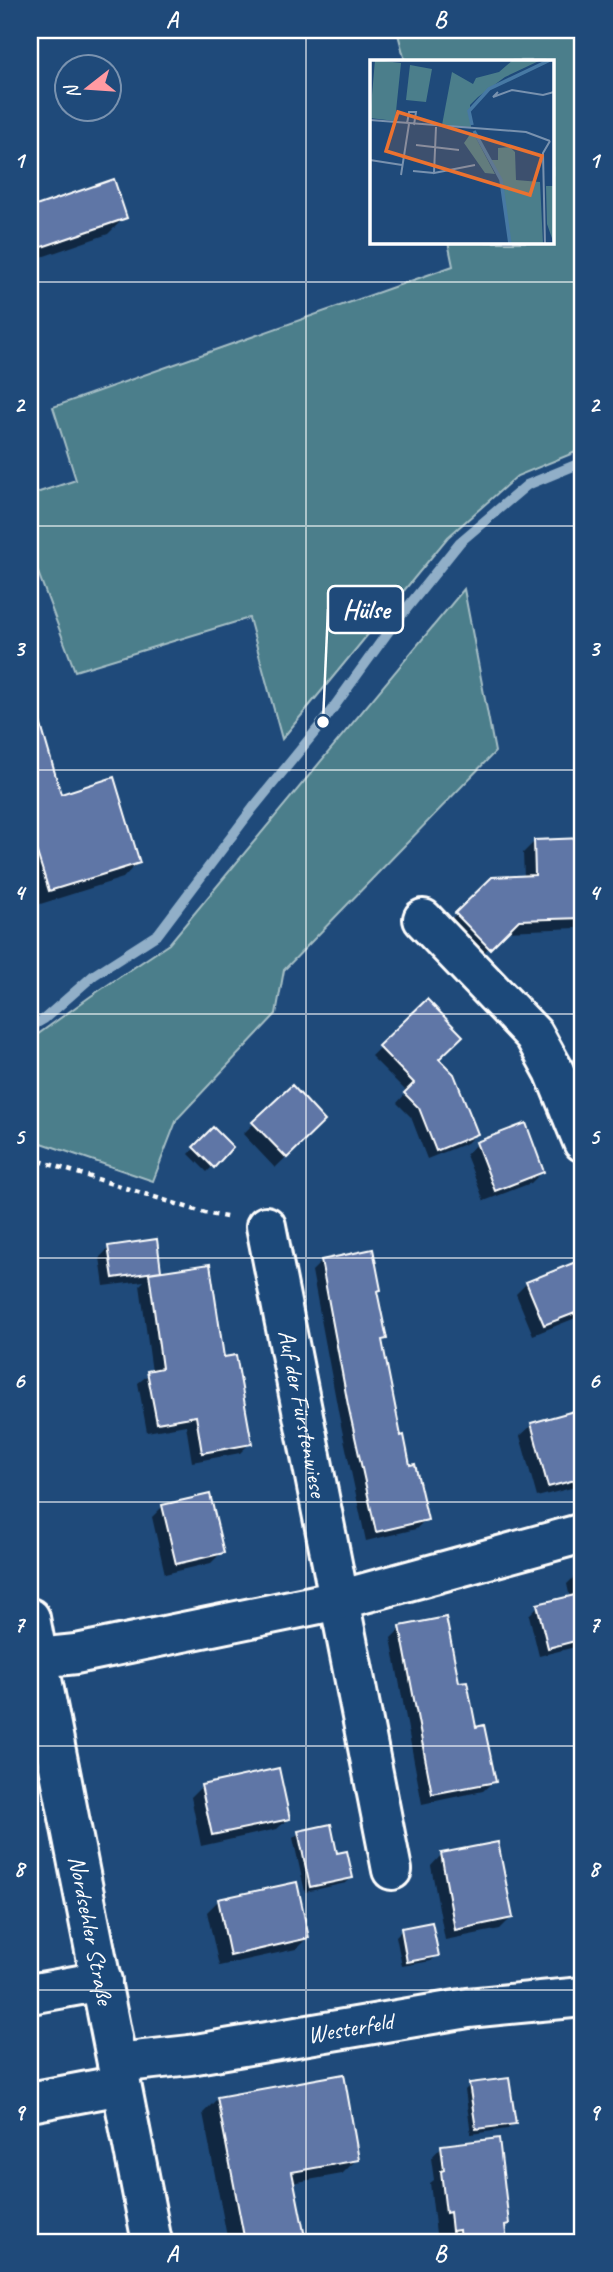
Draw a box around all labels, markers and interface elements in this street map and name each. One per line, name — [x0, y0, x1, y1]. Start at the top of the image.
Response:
text: A — [166, 5, 180, 34]
text: B — [434, 5, 448, 34]
north arrow — [52, 52, 122, 122]
inset map — [370, 60, 554, 243]
text: N — [59, 80, 86, 102]
text: 1 — [14, 146, 27, 175]
text: 1 — [589, 146, 602, 175]
text: 2 — [14, 390, 27, 419]
text: 2 — [589, 390, 602, 419]
callout: Hülse — [328, 586, 403, 633]
text: Hülse — [343, 593, 392, 626]
text: 3 — [14, 634, 27, 663]
text: 3 — [589, 634, 602, 663]
text: 4 — [14, 878, 27, 907]
text: 4 — [589, 878, 602, 907]
text: 5 — [14, 1122, 26, 1151]
text: 5 — [589, 1122, 601, 1151]
street label: Auf der Fürstenwiese — [272, 1327, 334, 1502]
text: 6 — [14, 1366, 27, 1395]
text: 6 — [589, 1366, 602, 1395]
text: 7 — [14, 1610, 27, 1639]
text: 7 — [589, 1610, 602, 1639]
street label: Nordsehler Straße — [62, 1853, 121, 2009]
text: 8 — [14, 1854, 27, 1883]
text: 8 — [589, 1854, 602, 1883]
street label: Westerfeld — [305, 2005, 399, 2050]
text: 9 — [14, 2098, 27, 2127]
text: 9 — [589, 2098, 602, 2127]
text: A — [166, 2239, 180, 2268]
text: B — [434, 2239, 448, 2268]

